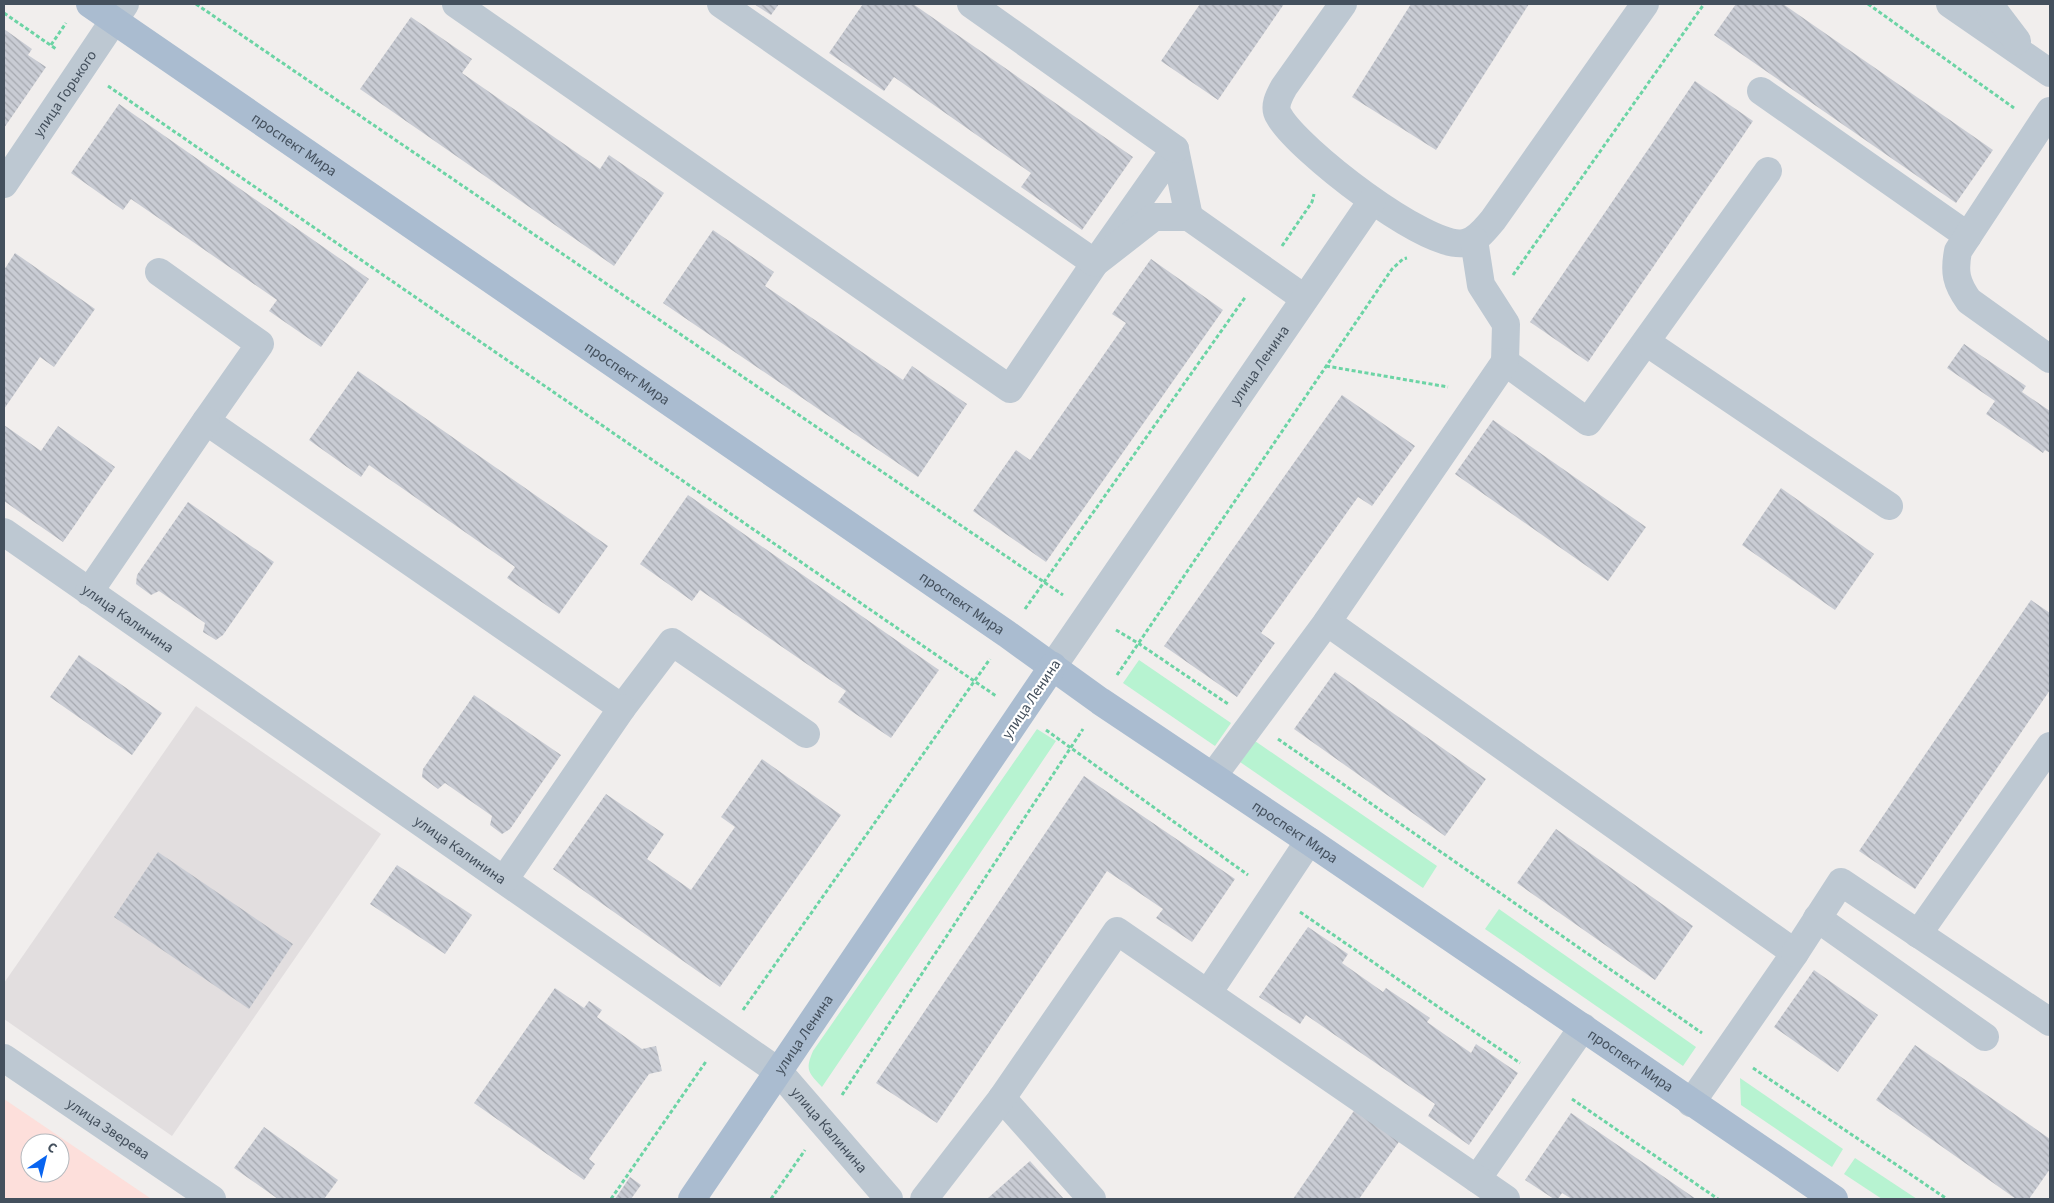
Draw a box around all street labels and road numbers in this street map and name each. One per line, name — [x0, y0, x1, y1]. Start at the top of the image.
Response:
street label: улица Горького — [28, 46, 102, 142]
street label: проспект Мира — [247, 108, 341, 182]
street label: улица Ленина — [1225, 321, 1295, 409]
street label: проспект Мира — [580, 337, 674, 410]
street label: проспект Мира — [915, 567, 1009, 640]
street label: улица Калинина — [77, 579, 178, 658]
street label: улица Ленина — [997, 655, 1066, 743]
street label: проспект Мира — [1248, 796, 1342, 869]
street label: улица Калинина — [410, 811, 510, 890]
street label: улица Ленина — [769, 990, 839, 1079]
street label: проспект Мира — [1583, 1024, 1677, 1097]
street label: улица Калинина — [785, 1082, 872, 1178]
street label: улица Зверева — [62, 1093, 154, 1165]

